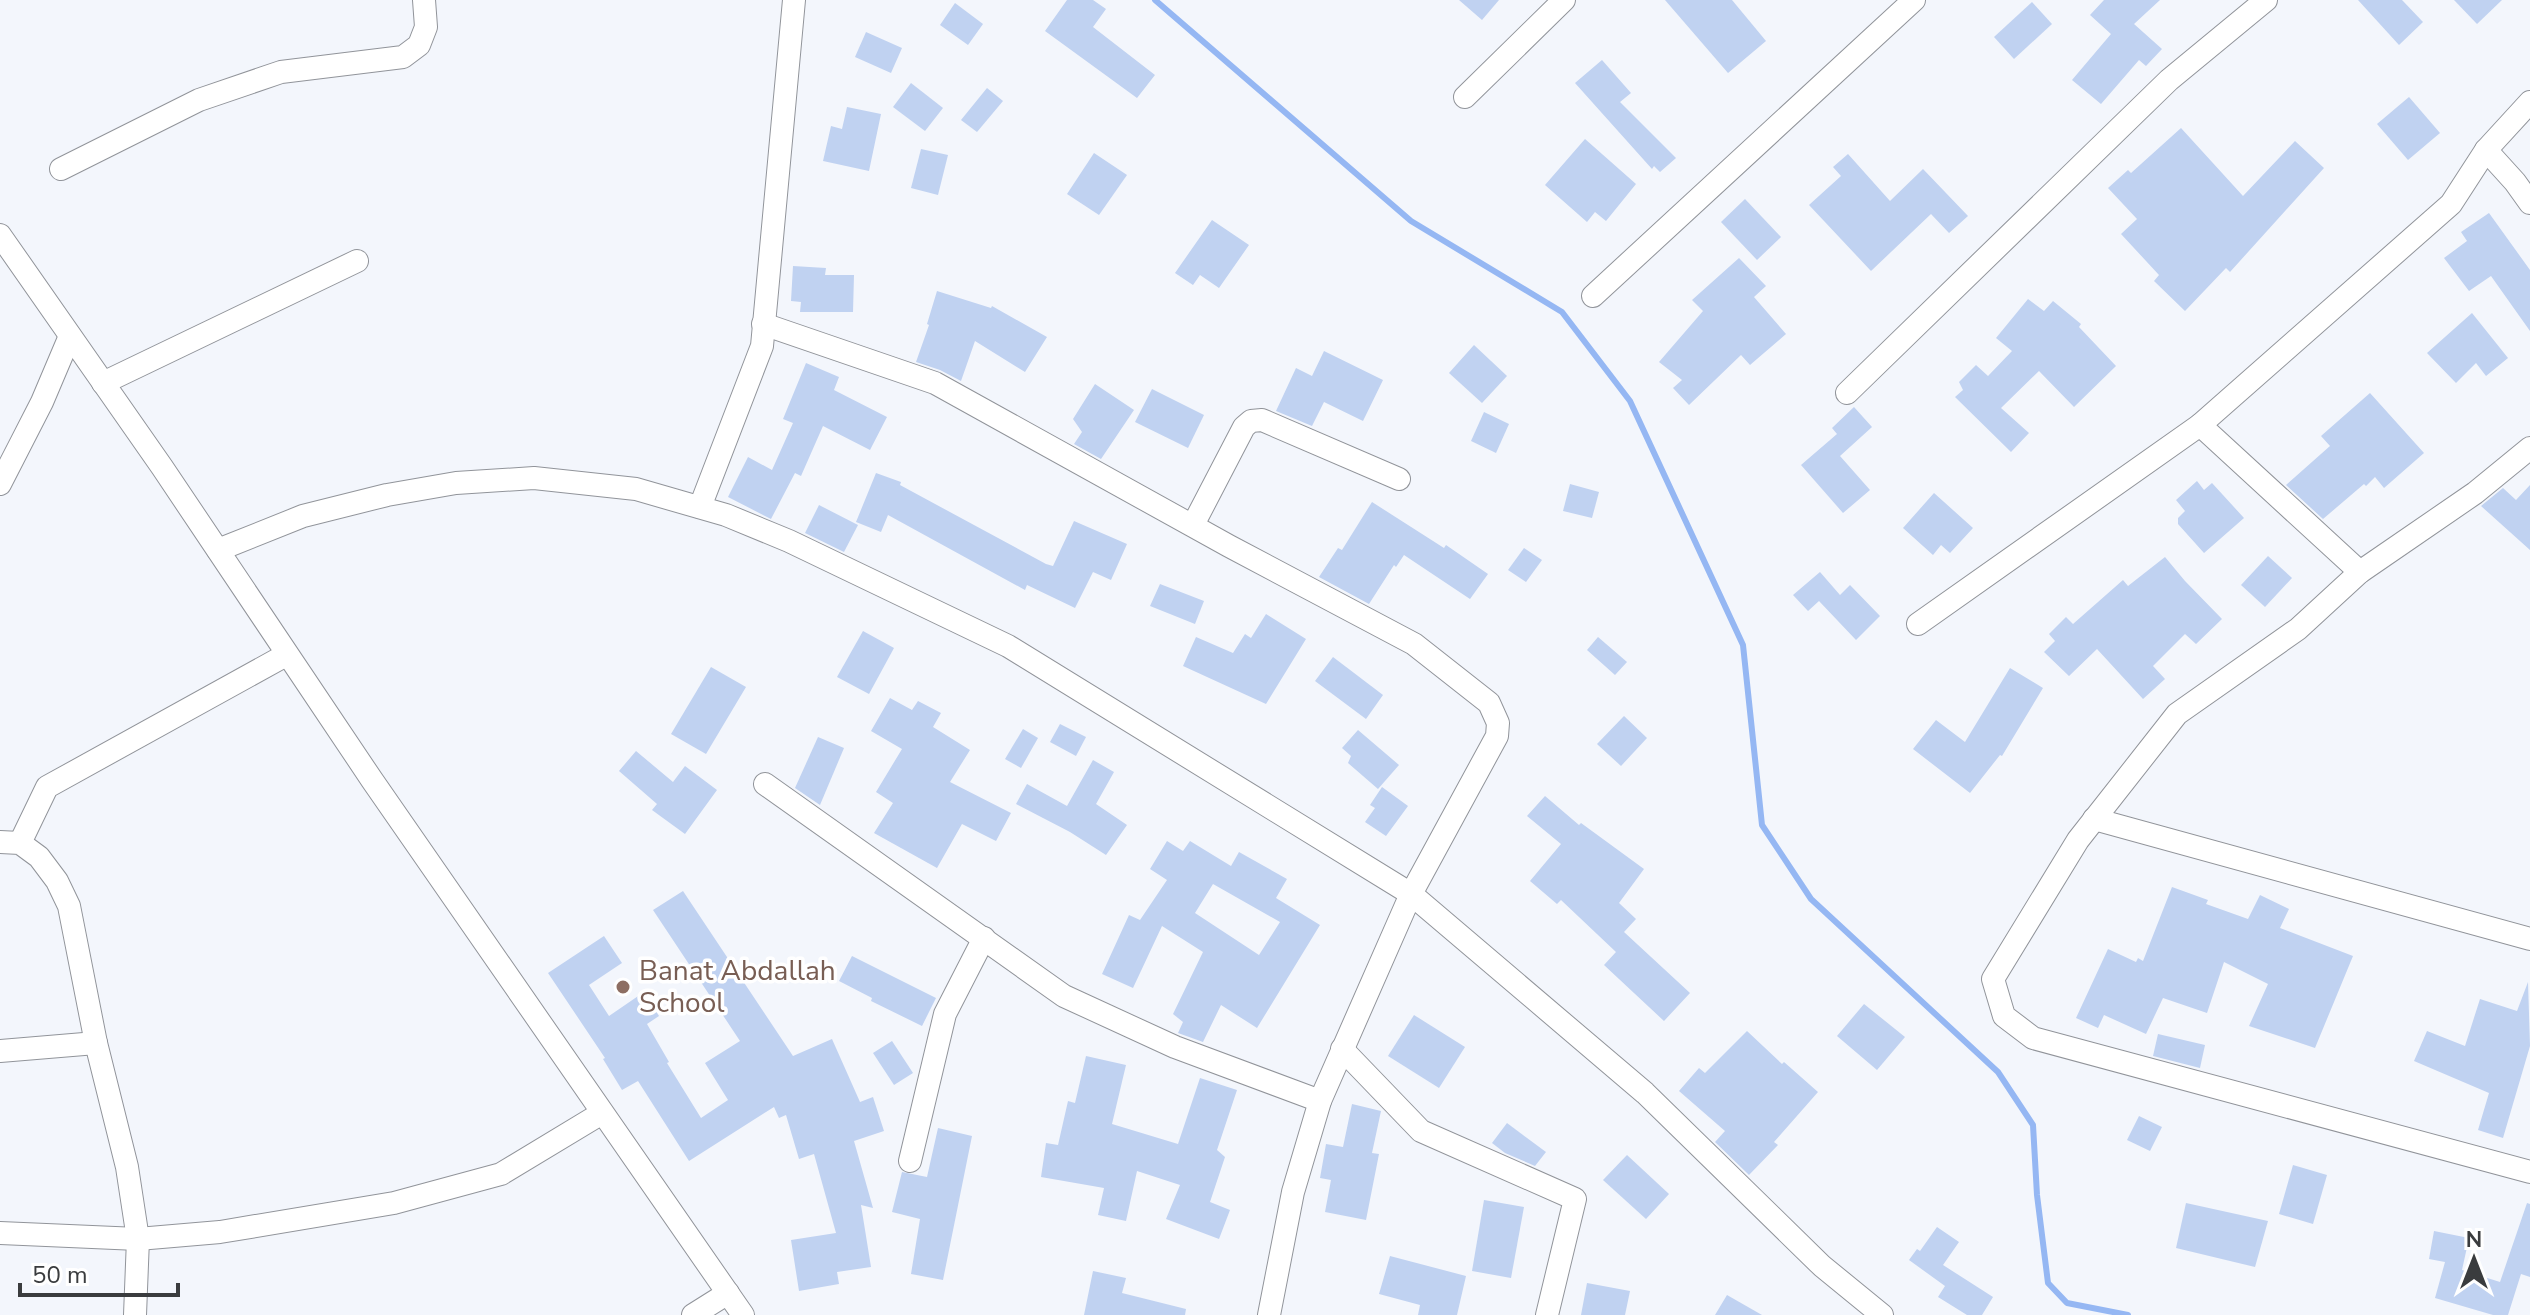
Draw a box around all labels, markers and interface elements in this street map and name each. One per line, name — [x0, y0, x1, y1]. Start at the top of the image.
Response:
place label: Banat Abdallah School — [639, 952, 836, 1022]
marker: Banat Abdallah School — [614, 978, 632, 996]
north arrow — [2434, 1219, 2514, 1299]
text: N — [2466, 1225, 2482, 1255]
scale bar — [20, 1247, 178, 1297]
text: 50 m — [32, 1259, 88, 1291]

